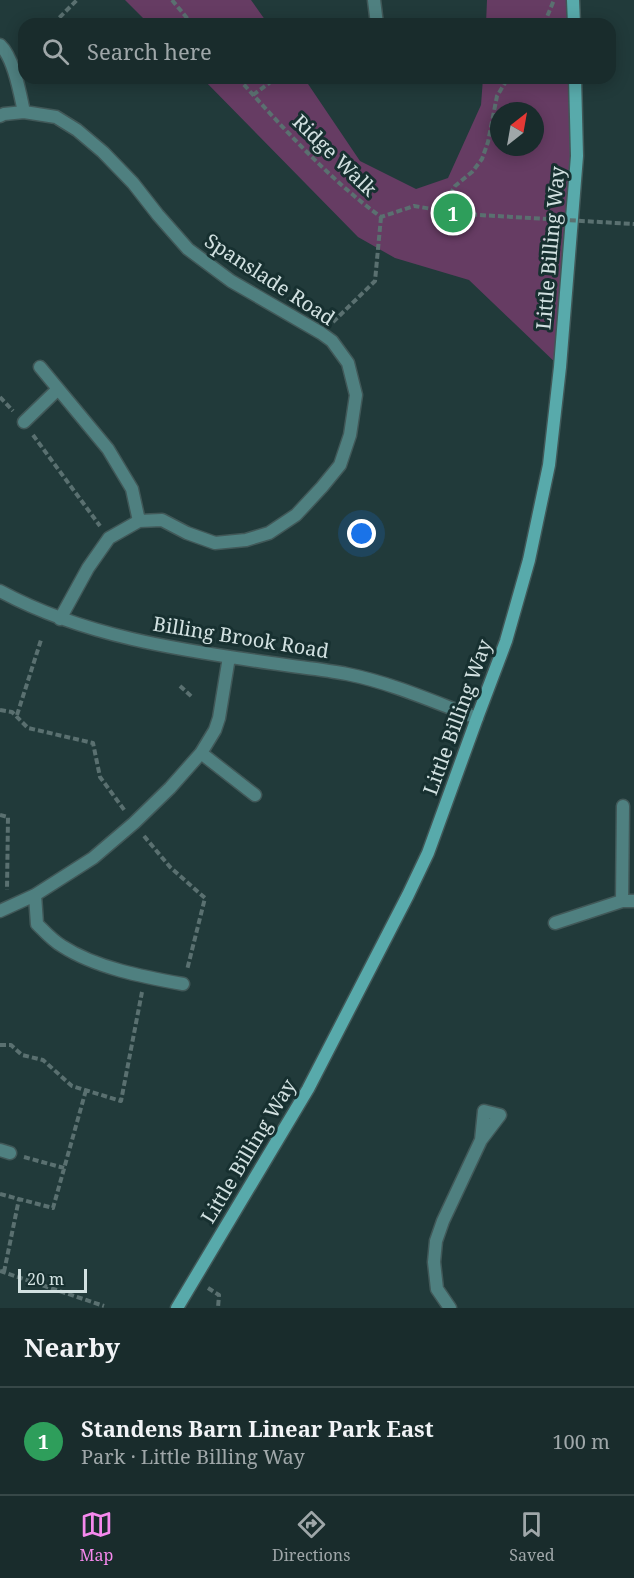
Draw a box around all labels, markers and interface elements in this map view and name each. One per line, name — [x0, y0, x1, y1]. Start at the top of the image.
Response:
search box — [18, 18, 616, 84]
icon: search — [39, 35, 72, 68]
text: Search here — [87, 36, 212, 66]
north arrow — [490, 102, 544, 156]
street label: Ridge Walk — [287, 108, 383, 202]
street label: Little Billing Way — [529, 165, 571, 331]
pin: 1 — [434, 190, 472, 236]
street label: Spanslade Road — [200, 227, 340, 331]
your location — [347, 519, 376, 548]
street label: Billing Brook Road — [151, 610, 331, 664]
street label: Little Billing Way — [416, 635, 498, 799]
street label: Little Billing Way — [194, 1073, 302, 1228]
scale bar — [18, 1266, 87, 1294]
text: 20 m — [27, 1268, 64, 1290]
text: Nearby — [24, 1329, 120, 1365]
text: Standens Barn Linear Park East — [81, 1413, 434, 1443]
text: 1 — [38, 1428, 49, 1455]
text: 100 m — [552, 1428, 610, 1455]
text: Park · Little Billing Way — [81, 1443, 305, 1470]
tab: Map — [79, 1508, 113, 1566]
tab: Directions — [272, 1508, 350, 1566]
tab: Saved — [509, 1508, 555, 1566]

